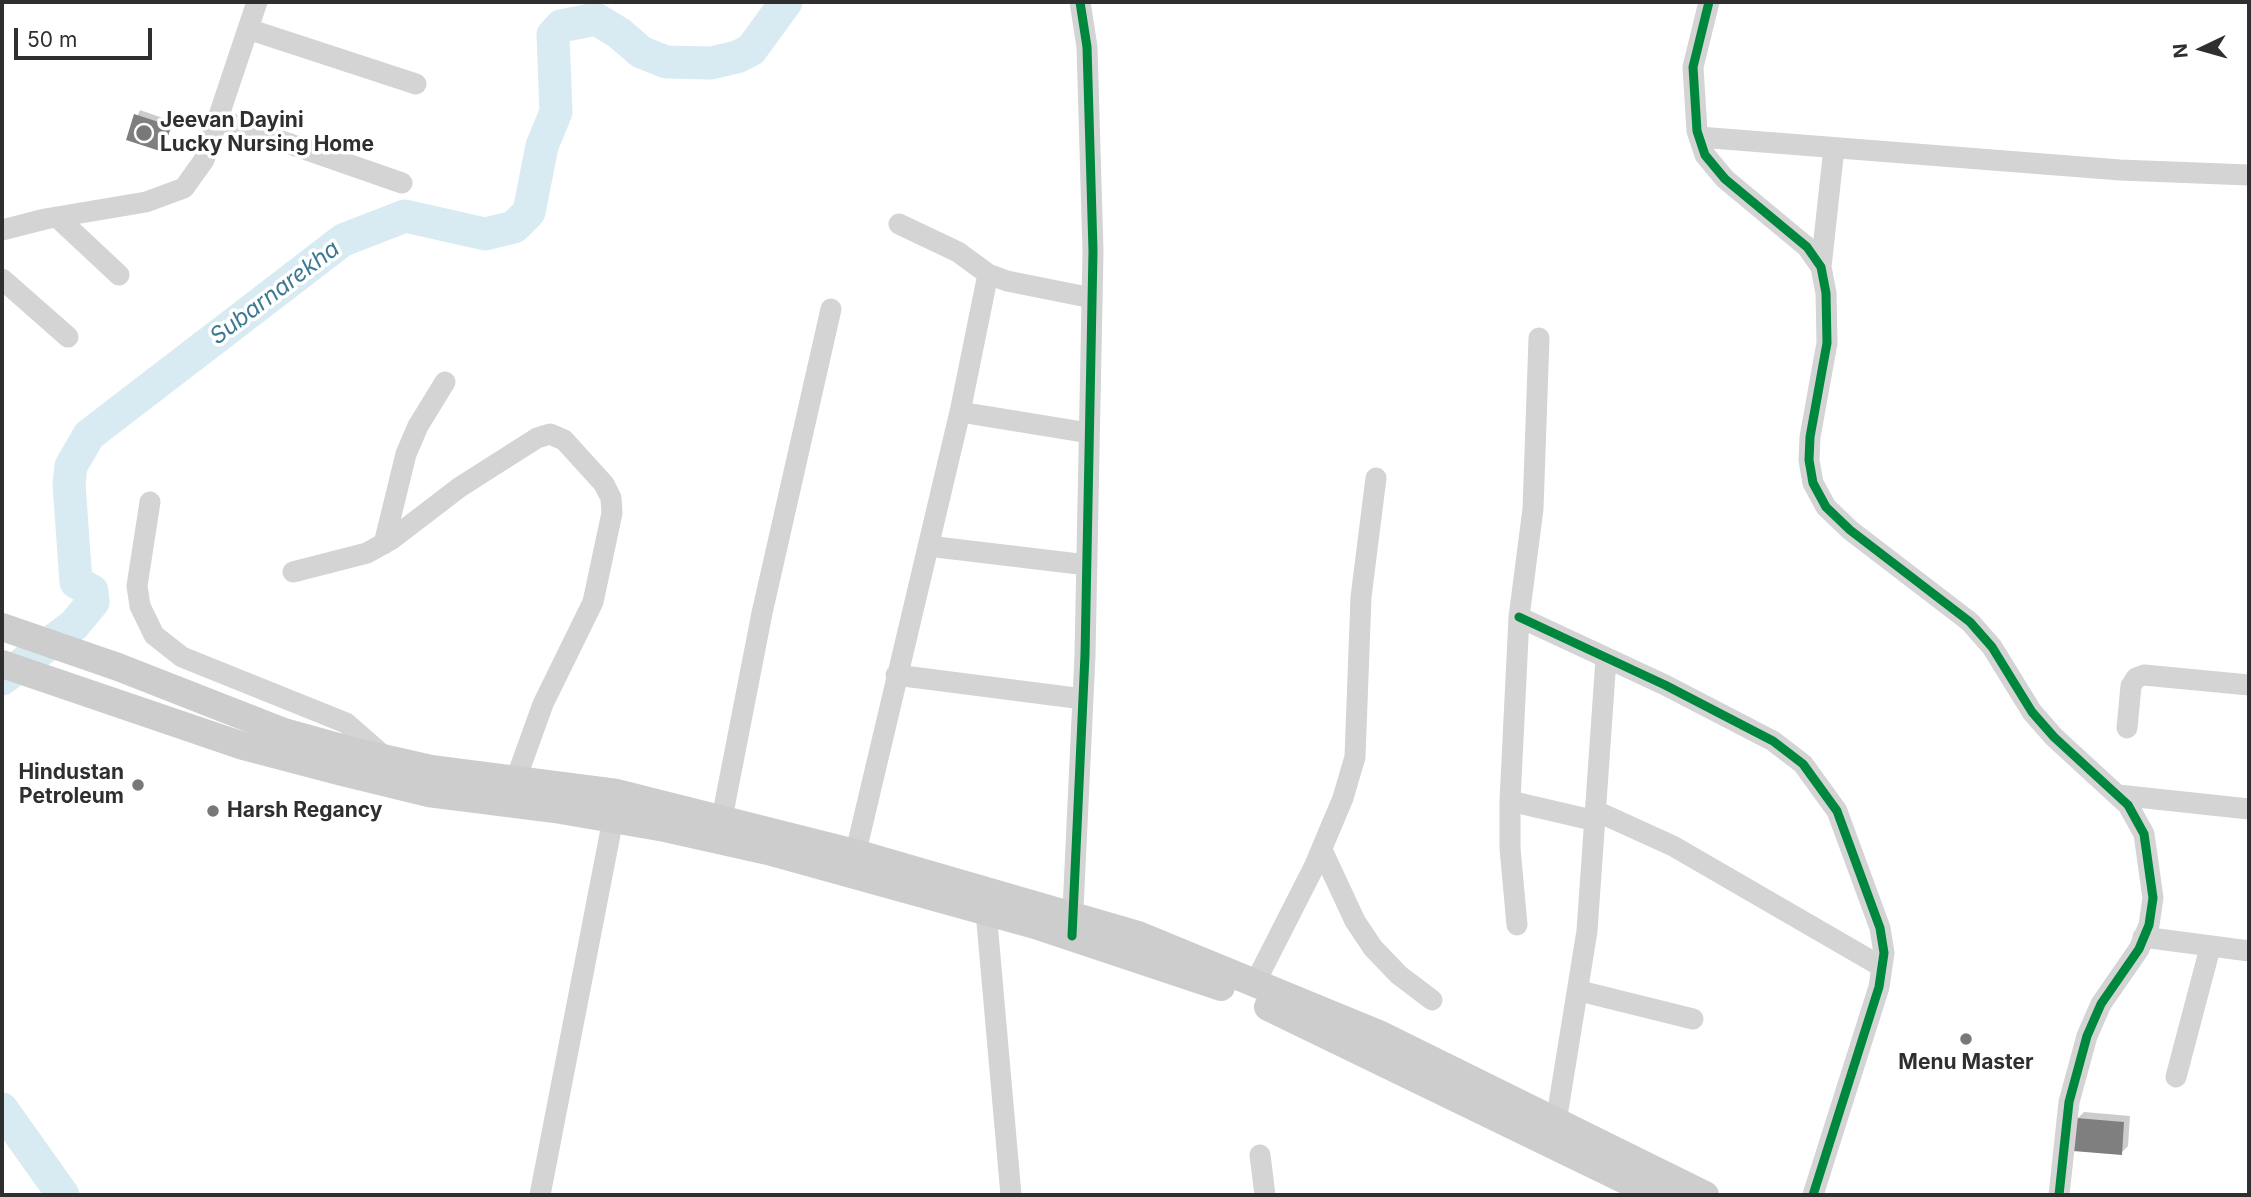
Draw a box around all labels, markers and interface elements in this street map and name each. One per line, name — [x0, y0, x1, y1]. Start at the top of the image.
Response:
scale bar — [18, 14, 156, 58]
north arrow — [2167, 14, 2237, 84]
text: 50 m — [27, 27, 77, 52]
text: N — [2168, 43, 2193, 59]
place label: Jeevan Dayini Lucky Nursing Home — [160, 108, 374, 158]
marker: Jeevan Dayini Lucky Nursing Home — [134, 123, 154, 143]
water label: Subarnarekha — [205, 235, 345, 351]
place label: Hindustan Petroleum — [18, 760, 124, 810]
marker: Hindustan Petroleum — [130, 777, 146, 793]
place label: Harsh Regancy — [227, 798, 382, 824]
marker: Harsh Regancy — [205, 803, 221, 819]
marker: Menu Master — [1958, 1031, 1974, 1047]
place label: Menu Master — [1898, 1050, 2034, 1076]

